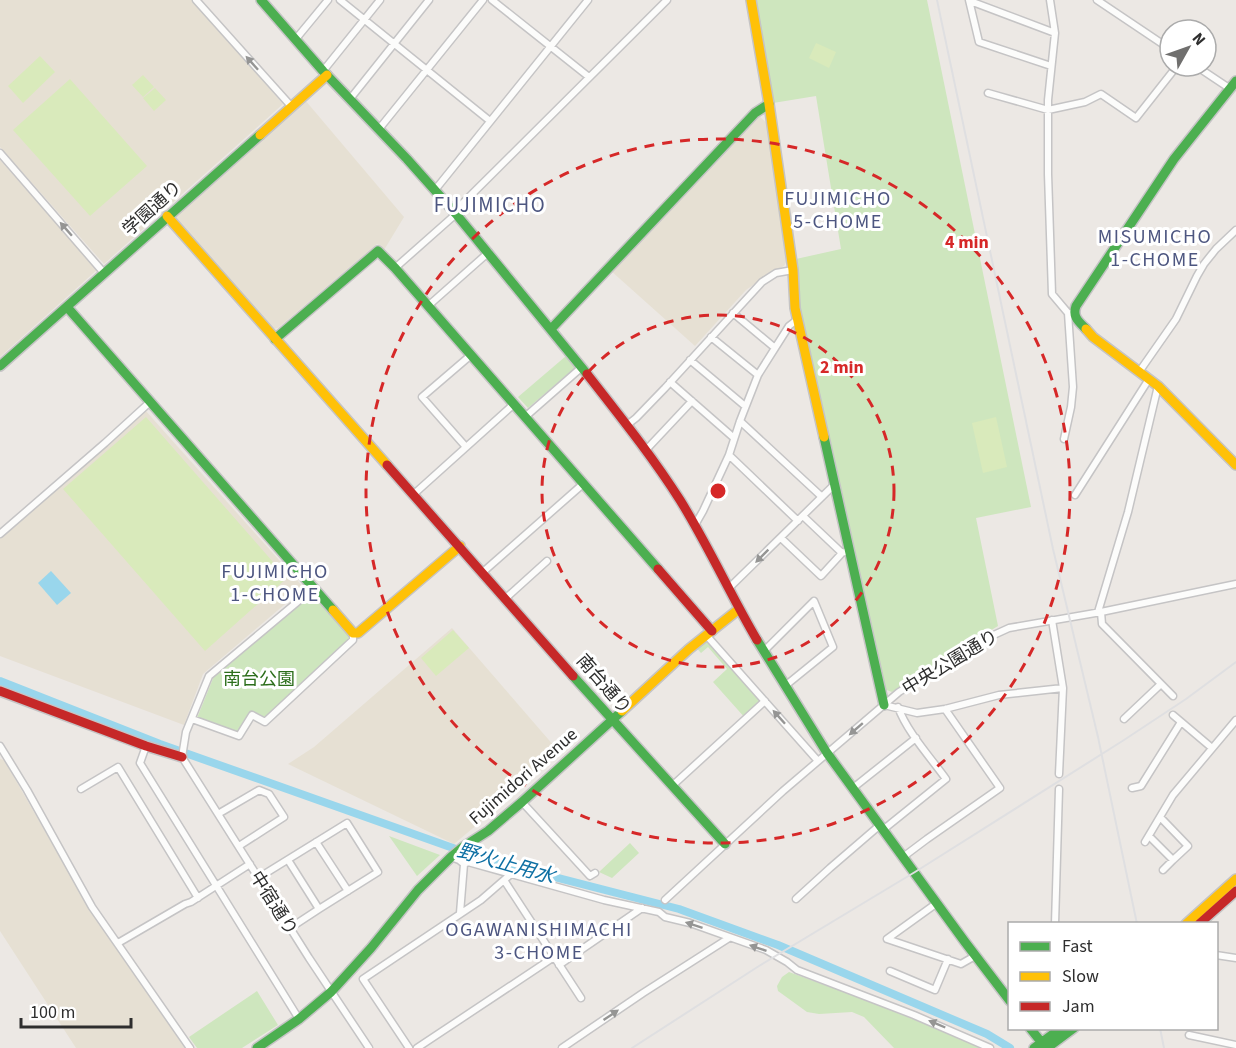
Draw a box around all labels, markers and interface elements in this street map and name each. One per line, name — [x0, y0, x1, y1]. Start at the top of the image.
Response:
north arrow — [1158, 18, 1218, 78]
text: N — [1187, 28, 1211, 50]
one-way arrow — [246, 56, 259, 71]
street label: 学園通り — [117, 175, 187, 242]
district label: FUJIMICHO 5-CHOME — [784, 185, 892, 236]
district label: FUJIMICHO — [434, 190, 546, 220]
one-way arrow — [60, 222, 73, 237]
district label: MISUMICHO 1-CHOME — [1098, 223, 1212, 274]
text: 4 min — [945, 230, 989, 255]
text: 2 min — [820, 355, 864, 380]
centre of rings — [708, 481, 728, 501]
one-way arrow — [756, 548, 770, 562]
district label: FUJIMICHO 1-CHOME — [221, 558, 329, 609]
street label: 中央公園通り — [898, 624, 1003, 701]
street label: 南台通り — [571, 649, 637, 720]
park label: 南台公園 — [223, 667, 295, 692]
one-way arrow — [773, 710, 786, 725]
street label: Fujimidori Avenue — [464, 722, 583, 830]
one-way arrow — [849, 722, 864, 735]
water label: 野火止用水 — [454, 837, 560, 892]
street label: 中宿通り — [244, 866, 303, 940]
district label: OGAWANISHIMACHI 3-CHOME — [445, 916, 633, 967]
one-way arrow — [685, 919, 703, 929]
legend — [1008, 922, 1218, 1030]
text: Fast — [1062, 934, 1093, 959]
one-way arrow — [749, 943, 767, 952]
text: Slow — [1062, 964, 1099, 989]
scale bar — [21, 991, 130, 1029]
text: Jam — [1062, 994, 1095, 1019]
text: 100 m — [30, 1000, 75, 1025]
one-way arrow — [602, 1009, 618, 1021]
one-way arrow — [928, 1019, 946, 1028]

